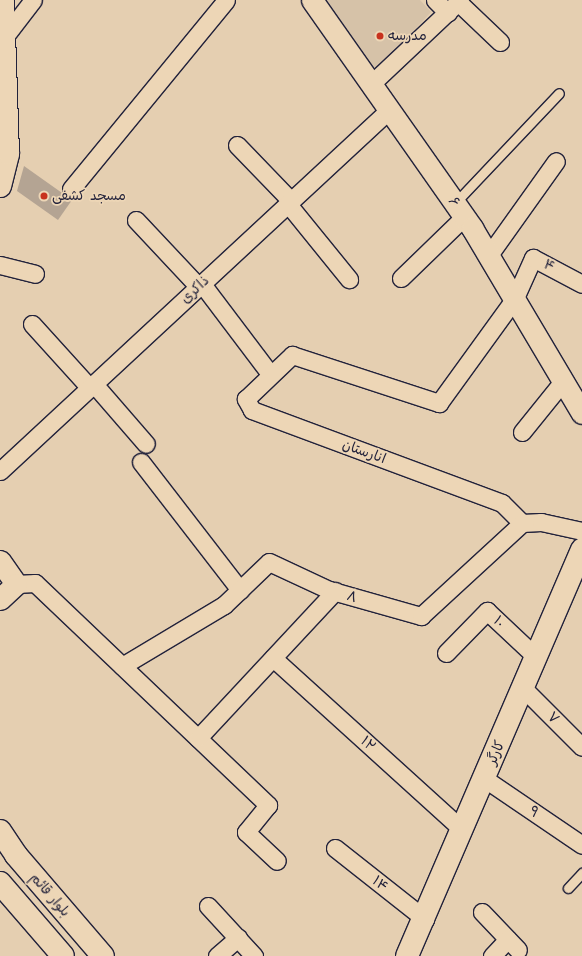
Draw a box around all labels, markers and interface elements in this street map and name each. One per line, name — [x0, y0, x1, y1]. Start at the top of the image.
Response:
place label: مدرسه — [388, 28, 427, 44]
marker: مدرسه — [375, 31, 385, 41]
place label: مسجد کشفی — [52, 188, 126, 204]
marker: مسجد کشفی — [39, 191, 49, 201]
street label: ۶ — [445, 194, 463, 210]
street label: ۴ — [540, 256, 558, 276]
street label: ذاکری — [177, 273, 213, 307]
street label: انارستان — [340, 436, 388, 468]
street label: ۸ — [345, 587, 359, 607]
street label: ۱۰ — [490, 613, 508, 631]
street label: ۷ — [544, 709, 562, 727]
street label: ۱۲ — [357, 733, 379, 755]
street label: کارگر — [483, 738, 509, 768]
street label: ۹ — [526, 803, 542, 821]
street label: بلوار قائم — [26, 870, 74, 920]
street label: ۱۴ — [369, 873, 391, 895]

